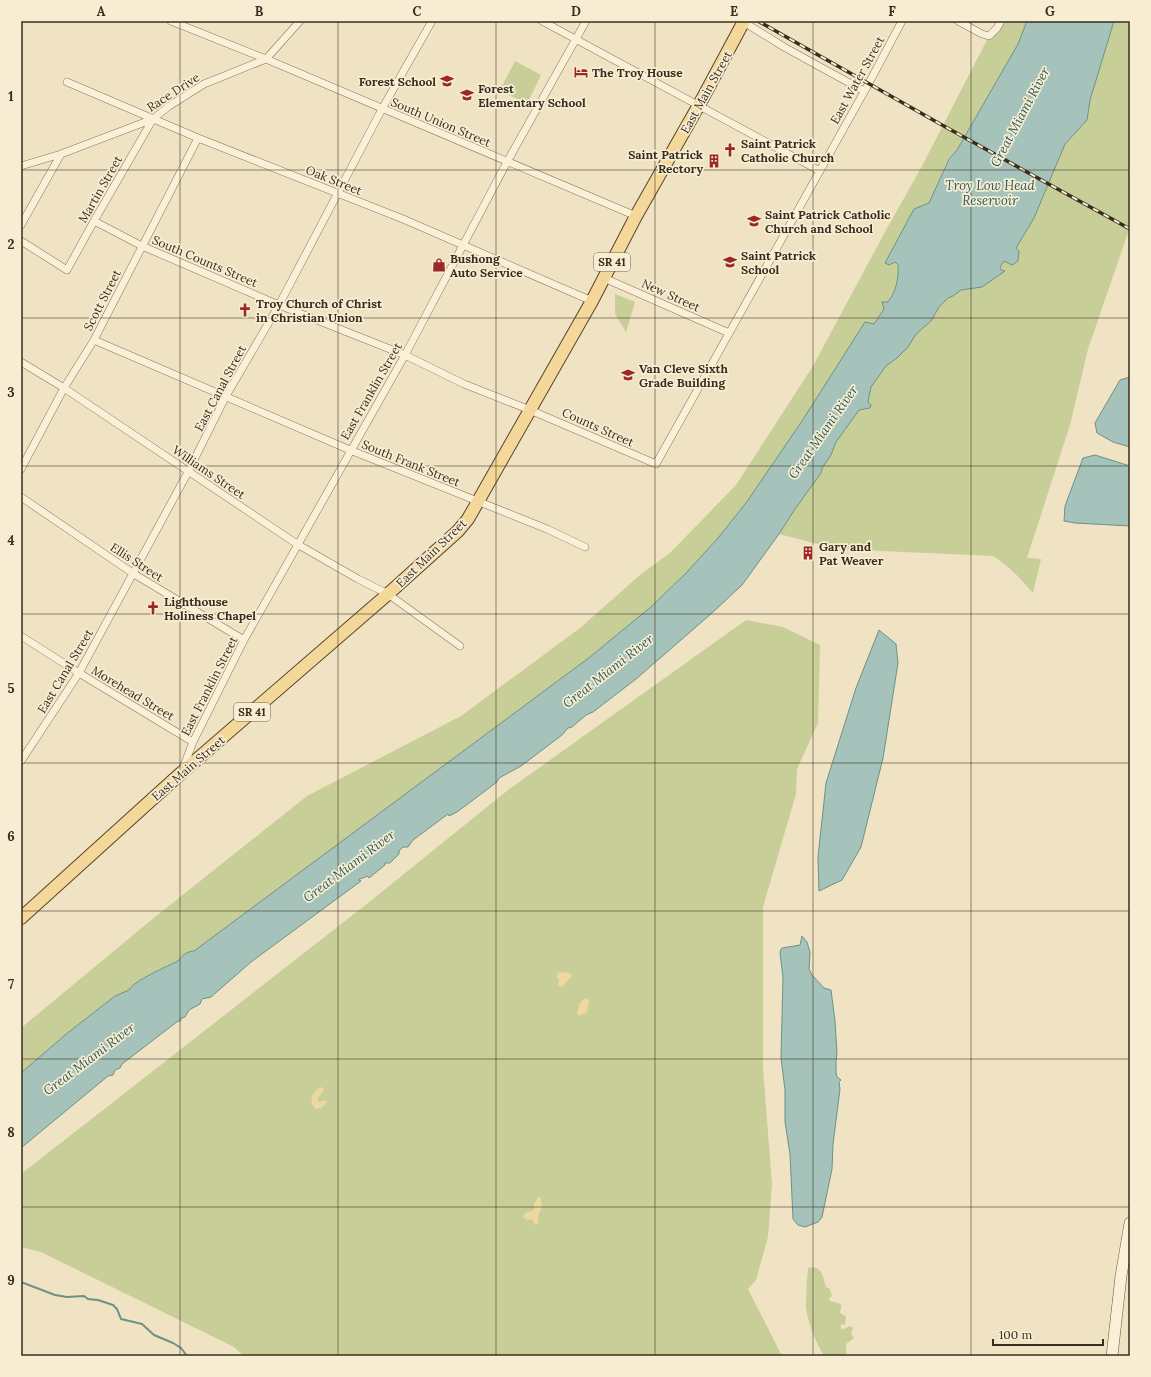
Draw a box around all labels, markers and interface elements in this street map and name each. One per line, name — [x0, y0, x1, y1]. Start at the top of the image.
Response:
text: A — [97, 3, 106, 20]
text: B — [255, 3, 264, 20]
text: C — [413, 3, 422, 20]
text: D — [571, 3, 581, 20]
text: E — [730, 3, 738, 20]
text: F — [888, 3, 896, 20]
text: G — [1045, 3, 1055, 20]
street label: East Water Street — [827, 33, 888, 127]
street label: East Main Street — [677, 48, 735, 136]
hotel icon: The Troy House — [573, 64, 589, 80]
water label: Great Miami River — [987, 64, 1053, 170]
place label: The Troy House — [592, 65, 683, 80]
street label: Race Drive — [144, 69, 203, 115]
school or university icon: Forest School — [439, 73, 455, 89]
place label: Forest School — [359, 74, 436, 89]
place label: Forest Elementary School — [478, 81, 586, 110]
school or university icon: Forest Elementary School — [459, 87, 475, 103]
text: 1 — [8, 88, 14, 105]
street label: South Union Street — [389, 94, 494, 150]
place label: Saint Patrick Catholic Church — [741, 136, 835, 165]
church icon: Saint Patrick Catholic Church — [722, 142, 738, 158]
place label: Saint Patrick Rectory — [628, 147, 703, 176]
street label: Martin Street — [75, 152, 125, 225]
building icon: Saint Patrick Rectory — [706, 153, 722, 169]
street label: Oak Street — [304, 162, 365, 198]
water label: Troy Low Head Reservoir — [945, 177, 1035, 209]
place label: Saint Patrick Catholic Church and School — [765, 207, 891, 236]
school or university icon: Saint Patrick Catholic Church and School — [746, 213, 762, 229]
street label: South Counts Street — [150, 232, 260, 290]
text: 2 — [8, 236, 15, 253]
place label: Saint Patrick School — [741, 248, 816, 277]
place label: Bushong Auto Service — [450, 251, 523, 280]
road number: SR 41 — [594, 253, 630, 271]
school or university icon: Saint Patrick School — [722, 254, 738, 270]
shop icon: Bushong Auto Service — [431, 257, 447, 273]
street label: Scott Street — [80, 267, 124, 333]
street label: New Street — [640, 275, 703, 315]
place label: Troy Church of Christ in Christian Union — [256, 296, 383, 325]
church icon: Troy Church of Christ in Christian Union — [237, 302, 253, 318]
street label: East Franklin Street — [337, 339, 405, 442]
street label: East Canal Street — [191, 342, 249, 434]
place label: Van Cleve Sixth Grade Building — [639, 361, 729, 390]
school or university icon: Van Cleve Sixth Grade Building — [620, 367, 636, 383]
water label: Great Miami River — [784, 382, 862, 482]
text: 3 — [7, 384, 15, 401]
street label: Counts Street — [560, 404, 637, 450]
street label: South Frank Street — [360, 436, 463, 490]
street label: Williams Street — [170, 442, 249, 502]
street label: East Main Street — [393, 515, 470, 590]
text: 4 — [7, 532, 15, 549]
street label: Ellis Street — [108, 539, 167, 585]
place label: Gary and Pat Weaver — [819, 539, 884, 568]
building icon: Gary and Pat Weaver — [800, 545, 816, 561]
place label: Lighthouse Holiness Chapel — [164, 594, 256, 623]
church icon: Lighthouse Holiness Chapel — [145, 600, 161, 616]
street label: East Canal Street — [34, 626, 96, 716]
water label: Great Miami River — [559, 630, 657, 712]
street label: East Franklin Street — [177, 633, 241, 738]
street label: Morehead Street — [89, 662, 177, 724]
text: 5 — [7, 680, 15, 697]
road number: SR 41 — [234, 703, 270, 721]
street label: East Main Street — [148, 732, 228, 804]
water label: Great Miami River — [300, 826, 398, 906]
text: 6 — [7, 828, 15, 845]
text: 7 — [8, 976, 14, 993]
water label: Great Miami River — [40, 1019, 138, 1099]
text: 8 — [7, 1124, 15, 1141]
text: 9 — [7, 1272, 15, 1289]
scale bar — [993, 1321, 1103, 1347]
text: 100 m — [999, 1327, 1032, 1342]

